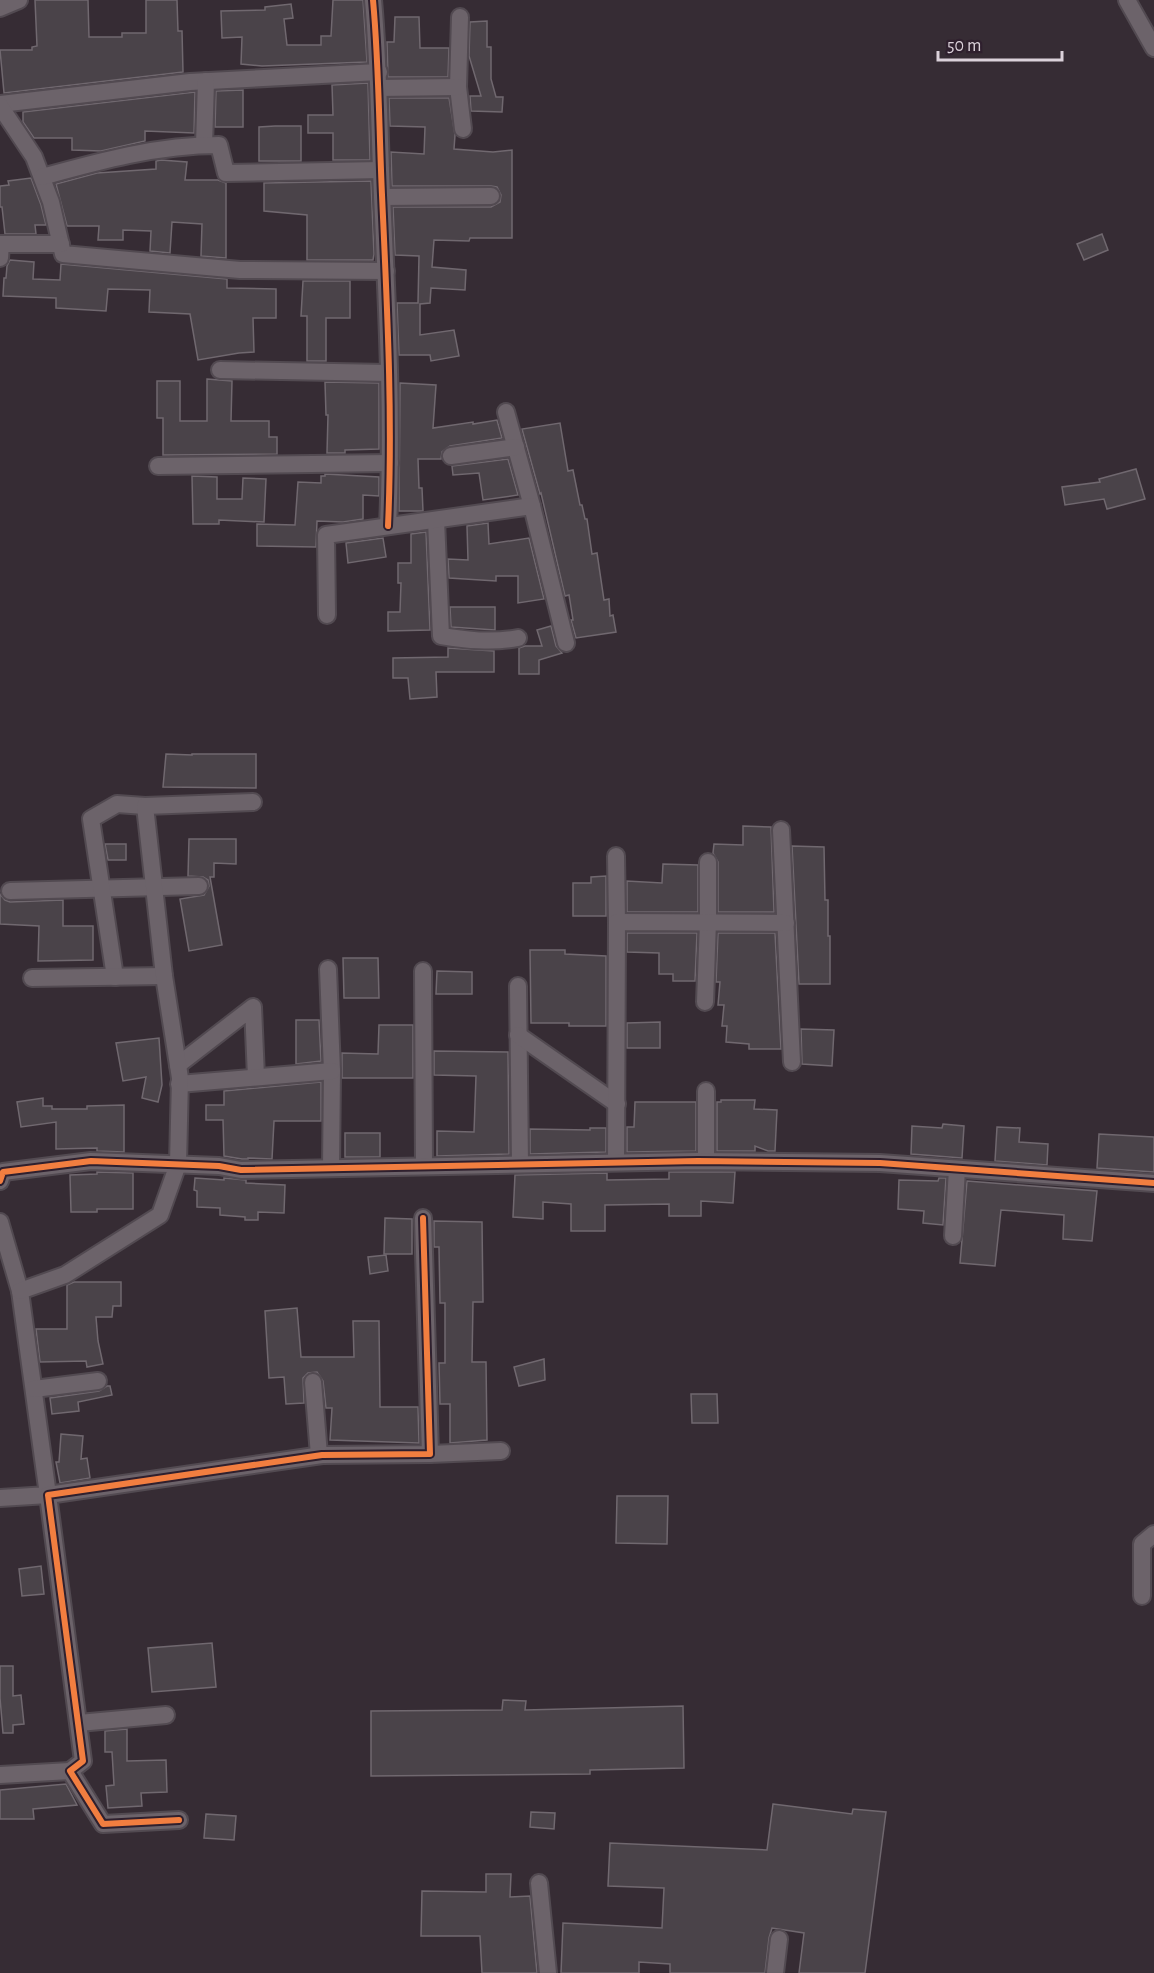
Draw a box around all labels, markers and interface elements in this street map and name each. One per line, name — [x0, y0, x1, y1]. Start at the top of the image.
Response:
scale bar — [938, 24, 1062, 62]
text: 50 m — [947, 37, 981, 55]

